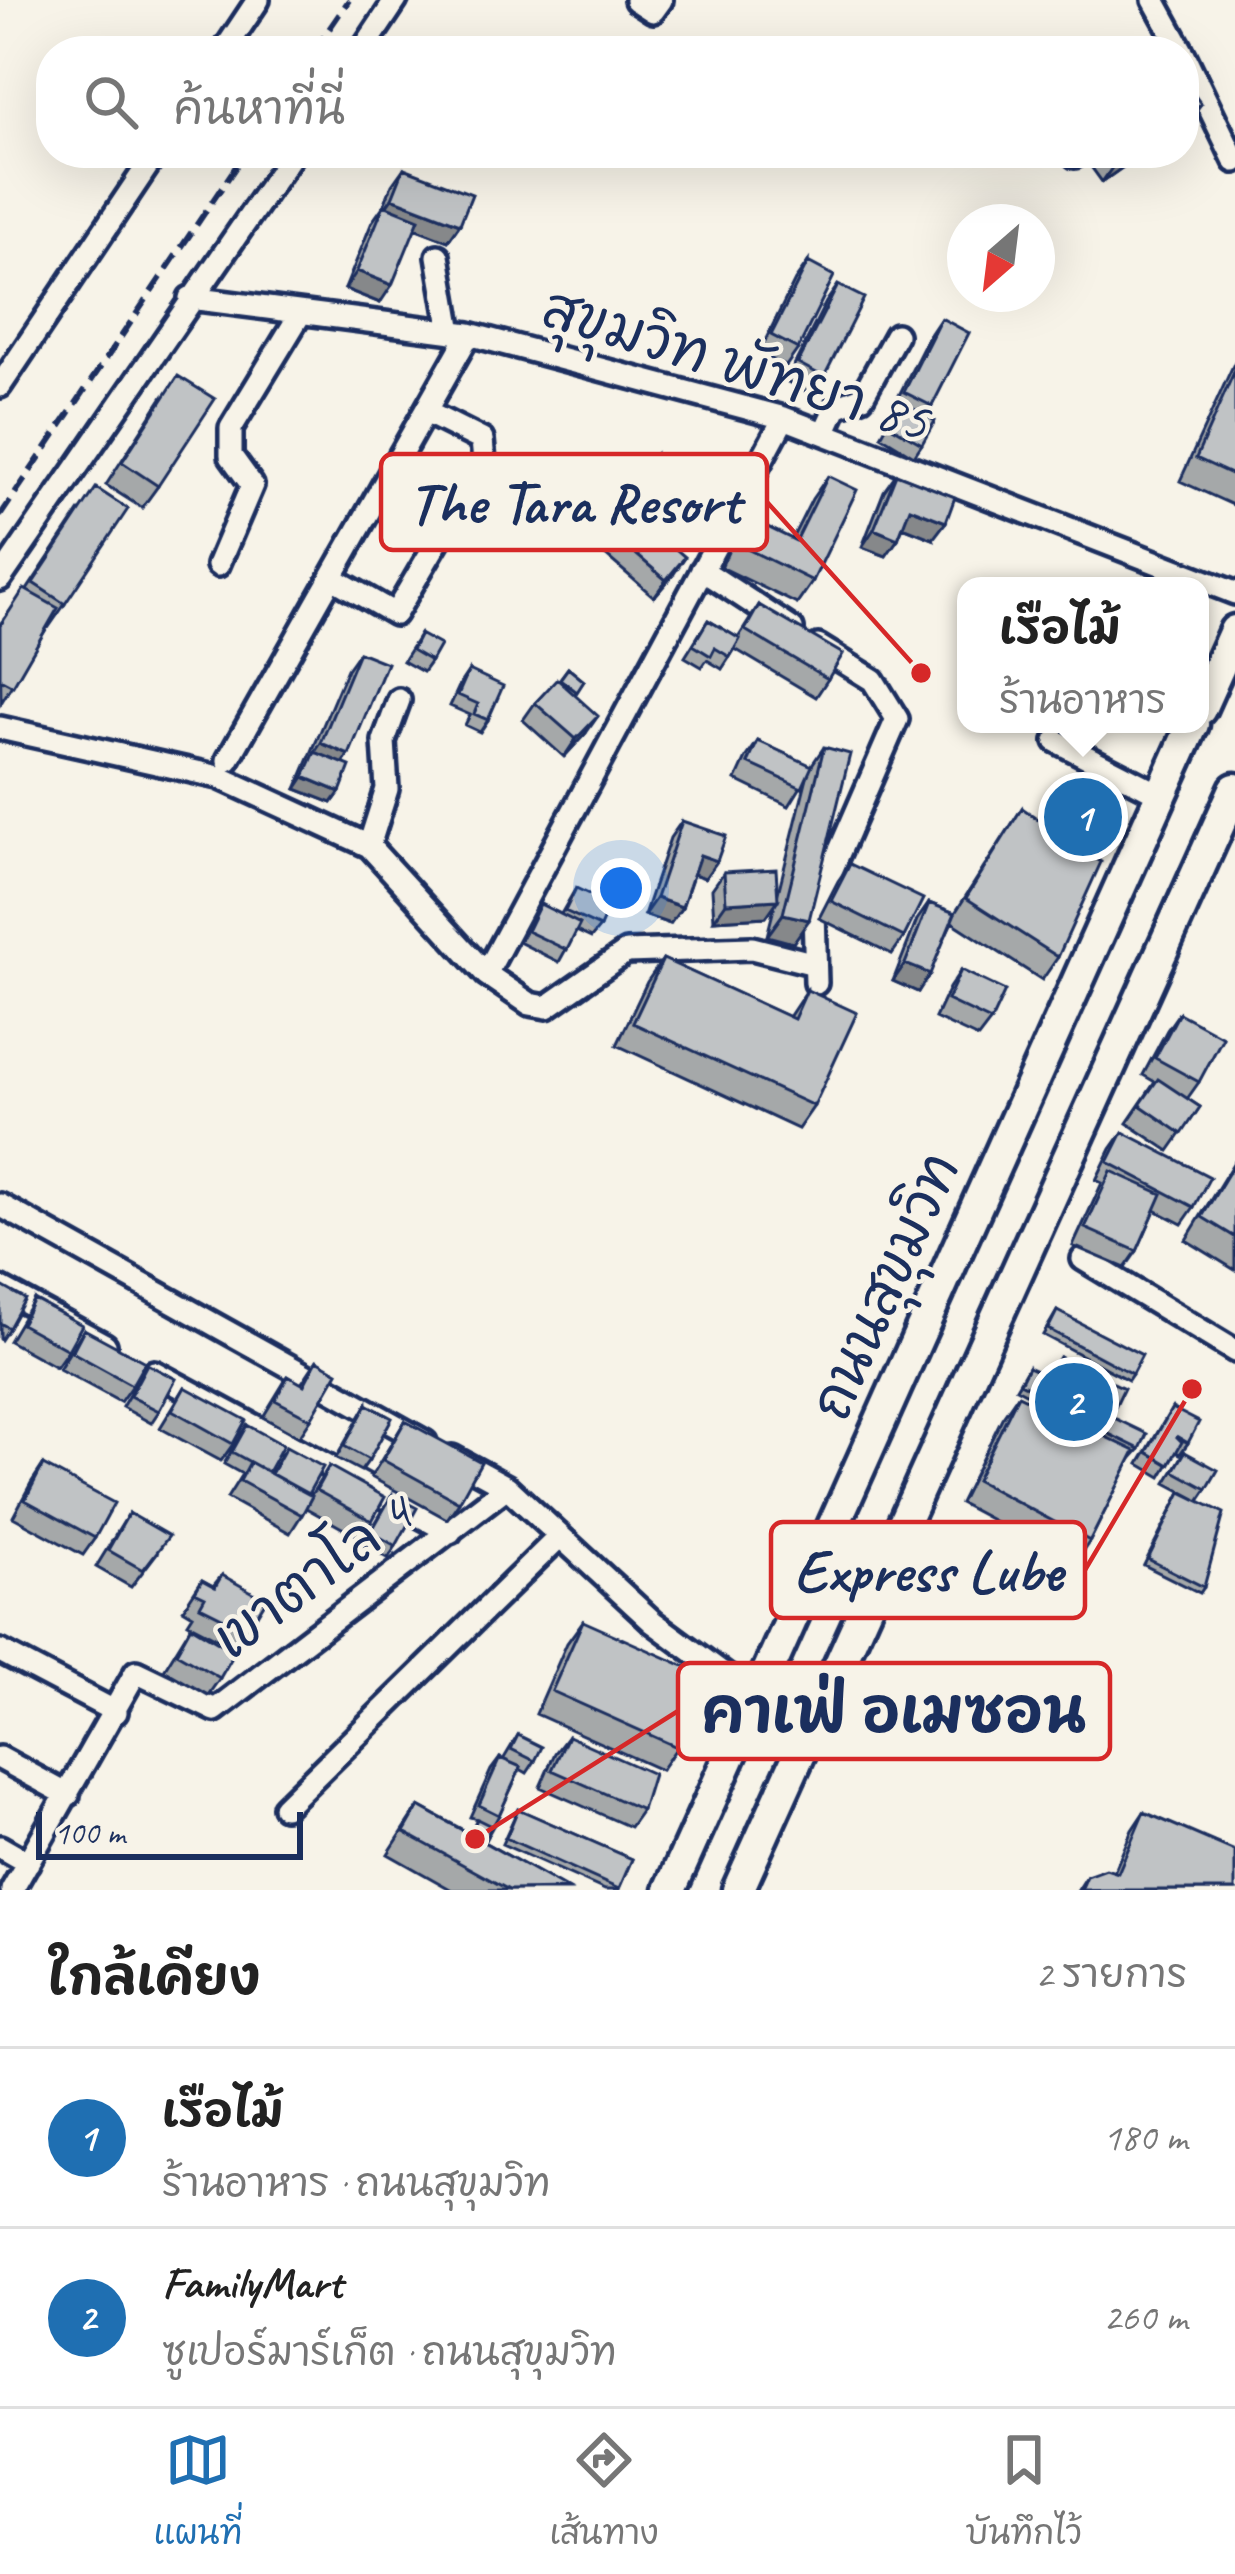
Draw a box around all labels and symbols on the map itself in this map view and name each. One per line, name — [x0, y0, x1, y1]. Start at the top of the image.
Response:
north arrow — [947, 204, 1055, 312]
street label: สุขุมวิท พัทยา 85 — [532, 271, 940, 463]
callout: The Tara Resort — [381, 454, 767, 550]
text: The Tara Resort — [408, 465, 746, 541]
pin: 1 — [1044, 772, 1122, 862]
your location — [591, 858, 651, 918]
street label: ถนนสุขุมวิท — [794, 1141, 981, 1433]
pin: 2 — [1035, 1357, 1113, 1447]
street label: เขาตาโล 4 — [197, 1473, 430, 1674]
callout: Express Lube — [771, 1522, 1085, 1618]
text: Express Lube — [794, 1533, 1066, 1609]
callout: คาเฟ่ อเมซอน — [678, 1663, 1110, 1759]
text: คาเฟ่ อเมซอน — [702, 1672, 1086, 1750]
scale bar — [36, 1806, 303, 1859]

